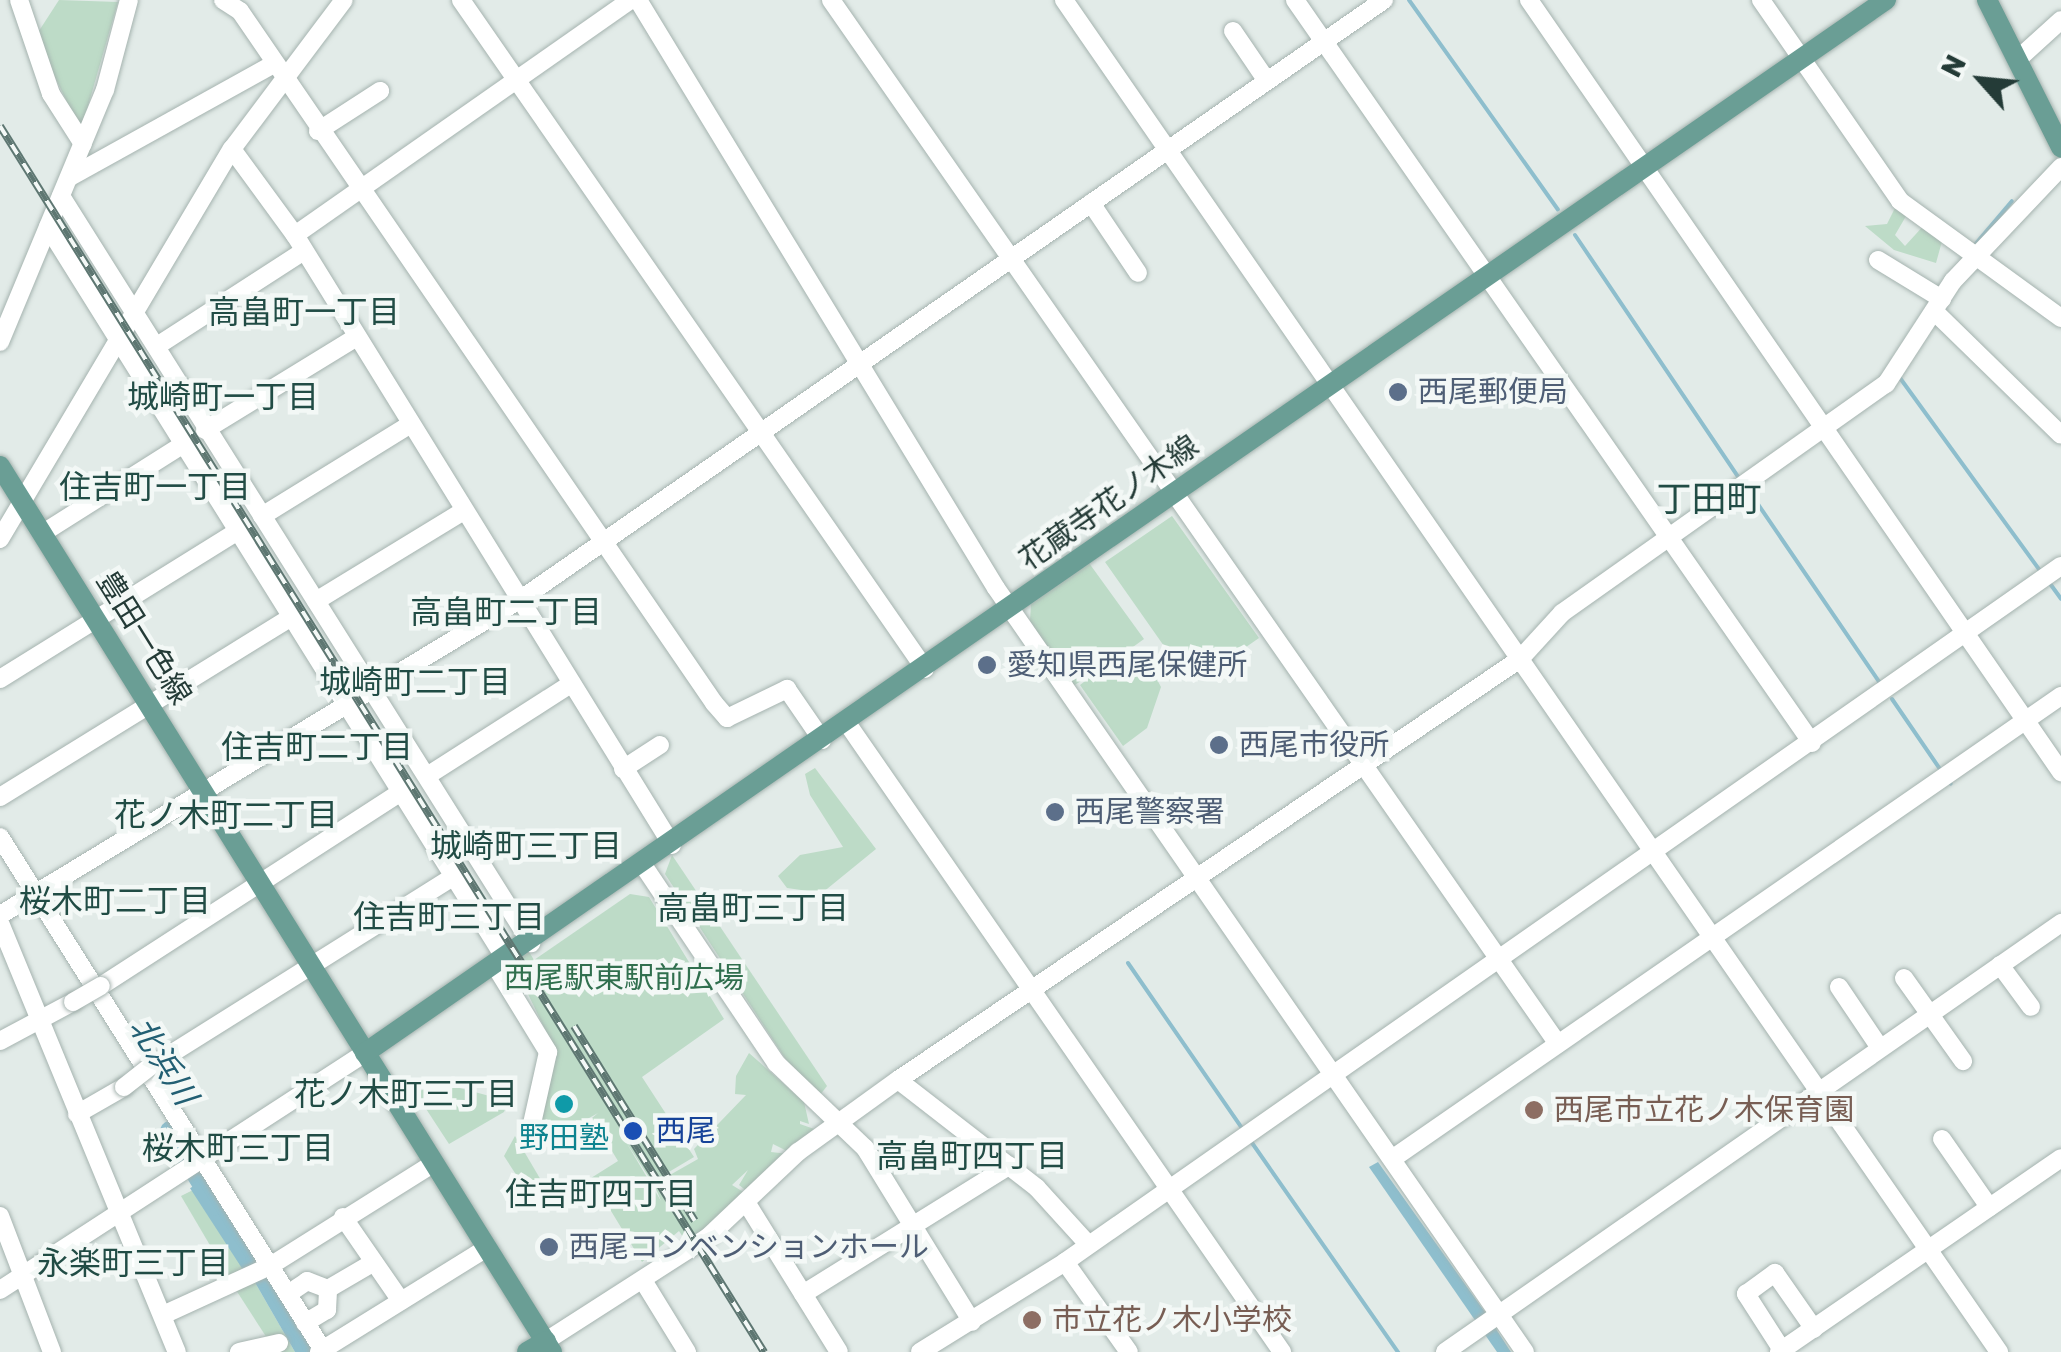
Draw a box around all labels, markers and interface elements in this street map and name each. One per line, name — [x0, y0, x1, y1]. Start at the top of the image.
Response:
north arrow — [1931, 30, 2031, 130]
text: N — [1935, 50, 1973, 83]
district label: 高畠町一丁目 — [208, 293, 400, 331]
place label: 西尾郵便局 — [1418, 374, 1568, 410]
district label: 城崎町一丁目 — [127, 378, 319, 416]
marker: 西尾郵便局 — [1387, 381, 1409, 403]
street label: 花蔵寺花ノ木線 — [1013, 428, 1205, 578]
district label: 住吉町一丁目 — [59, 468, 251, 506]
district label: 丁田町 — [1657, 478, 1761, 520]
street label: 豊田一色線 — [89, 565, 199, 711]
district label: 高畠町二丁目 — [410, 593, 602, 631]
place label: 愛知県西尾保健所 — [1007, 647, 1247, 683]
marker: 愛知県西尾保健所 — [976, 654, 998, 676]
district label: 城崎町二丁目 — [319, 663, 511, 701]
place label: 西尾市役所 — [1239, 727, 1389, 763]
district label: 住吉町二丁目 — [221, 728, 413, 766]
marker: 西尾市役所 — [1208, 734, 1230, 756]
place label: 西尾警察署 — [1075, 794, 1225, 830]
district label: 花ノ木町二丁目 — [114, 796, 338, 834]
marker: 西尾警察署 — [1044, 801, 1066, 823]
district label: 城崎町三丁目 — [430, 827, 622, 865]
district label: 桜木町二丁目 — [19, 882, 211, 920]
district label: 高畠町三丁目 — [657, 889, 849, 927]
district label: 住吉町三丁目 — [353, 898, 545, 936]
park label: 西尾駅東駅前広場 — [504, 960, 744, 996]
water label: 北浜川 — [121, 1010, 205, 1112]
district label: 花ノ木町三丁目 — [294, 1075, 518, 1113]
place label: 西尾市立花ノ木保育園 — [1554, 1092, 1854, 1128]
marker: 野田塾 — [553, 1093, 575, 1115]
marker: 西尾市立花ノ木保育園 — [1523, 1099, 1545, 1121]
place label: 西尾 — [656, 1113, 716, 1149]
marker: 西尾 — [620, 1118, 646, 1144]
place label: 野田塾 — [519, 1120, 609, 1156]
district label: 桜木町三丁目 — [142, 1129, 334, 1167]
district label: 高畠町四丁目 — [876, 1137, 1068, 1175]
district label: 住吉町四丁目 — [505, 1175, 697, 1213]
place label: 西尾コンベンションホール — [569, 1229, 929, 1265]
marker: 西尾コンベンションホール — [538, 1236, 560, 1258]
district label: 永楽町三丁目 — [37, 1244, 229, 1282]
place label: 市立花ノ木小学校 — [1052, 1302, 1292, 1338]
marker: 市立花ノ木小学校 — [1021, 1309, 1043, 1331]

